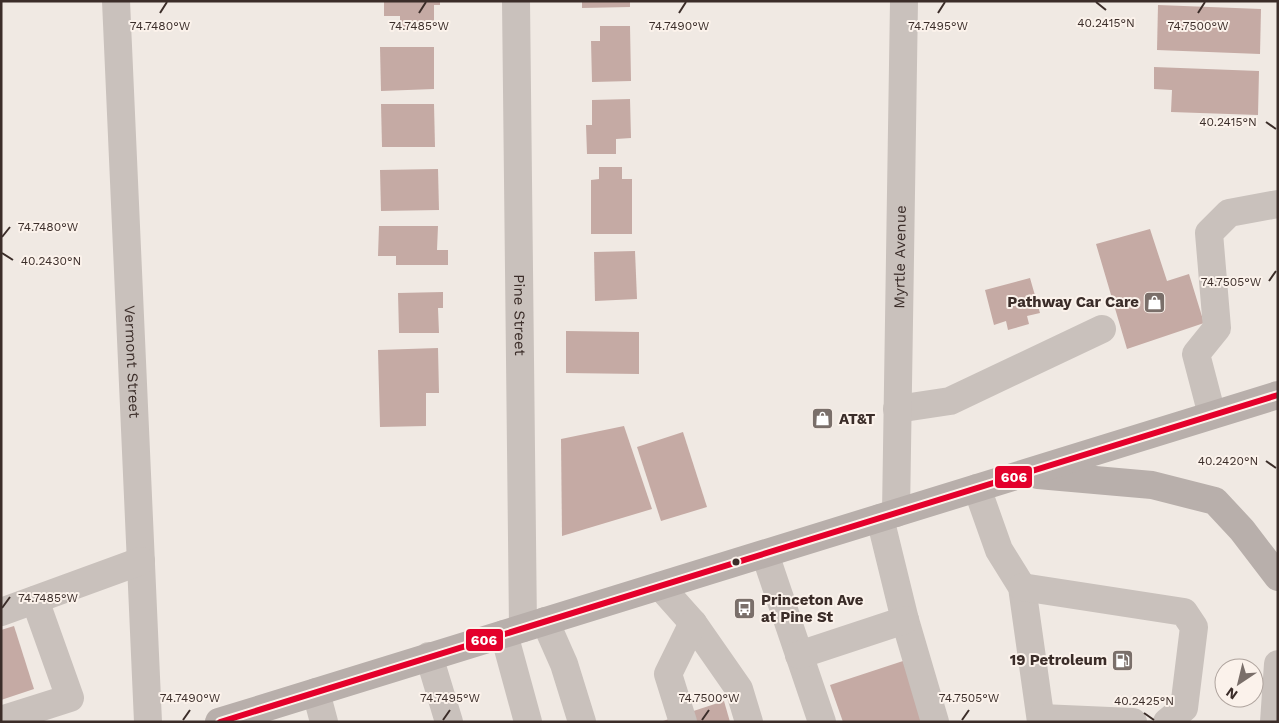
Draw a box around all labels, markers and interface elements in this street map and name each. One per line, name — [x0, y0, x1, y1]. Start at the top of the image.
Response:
text: 40.2415°N — [1077, 16, 1135, 30]
text: 74.7480°W — [130, 19, 191, 33]
text: 74.7485°W — [389, 19, 449, 33]
text: 74.7490°W — [649, 19, 710, 33]
text: 74.7495°W — [908, 19, 968, 33]
text: 74.7500°W — [1168, 19, 1229, 33]
text: 40.2415°N — [1199, 115, 1257, 129]
street label: Myrtle Avenue — [890, 205, 910, 309]
text: 74.7480°W — [18, 220, 79, 234]
text: 40.2430°N — [21, 254, 81, 268]
street label: Pine Street — [510, 274, 529, 357]
text: 74.7505°W — [1201, 275, 1262, 289]
shop icon: Pathway Car Care — [1143, 290, 1167, 314]
place label: Pathway Car Care — [1007, 293, 1139, 311]
street label: Vermont Street — [121, 305, 144, 419]
shop icon: AT&T — [811, 407, 835, 431]
place label: AT&T — [839, 410, 876, 428]
text: 40.2420°N — [1198, 454, 1258, 468]
line badge: 606 — [994, 465, 1033, 489]
text: 606 — [1001, 469, 1028, 485]
unlabelled marker — [731, 557, 741, 567]
text: 74.7485°W — [18, 591, 78, 605]
place label: Princeton Ave at Pine St — [761, 591, 864, 626]
bus stop icon: Princeton Ave at Pine St — [733, 597, 757, 621]
line badge: 606 — [465, 628, 504, 652]
text: 606 — [471, 632, 498, 648]
fuel station icon: 19 Petroleum — [1111, 648, 1135, 672]
place label: 19 Petroleum — [1010, 651, 1107, 669]
north arrow — [1214, 658, 1264, 708]
text: N — [1223, 684, 1240, 703]
text: 74.7490°W — [160, 691, 221, 705]
text: 74.7495°W — [420, 691, 480, 705]
text: 74.7500°W — [679, 691, 740, 705]
text: 74.7505°W — [939, 691, 1000, 705]
text: 40.2425°N — [1114, 694, 1174, 708]

